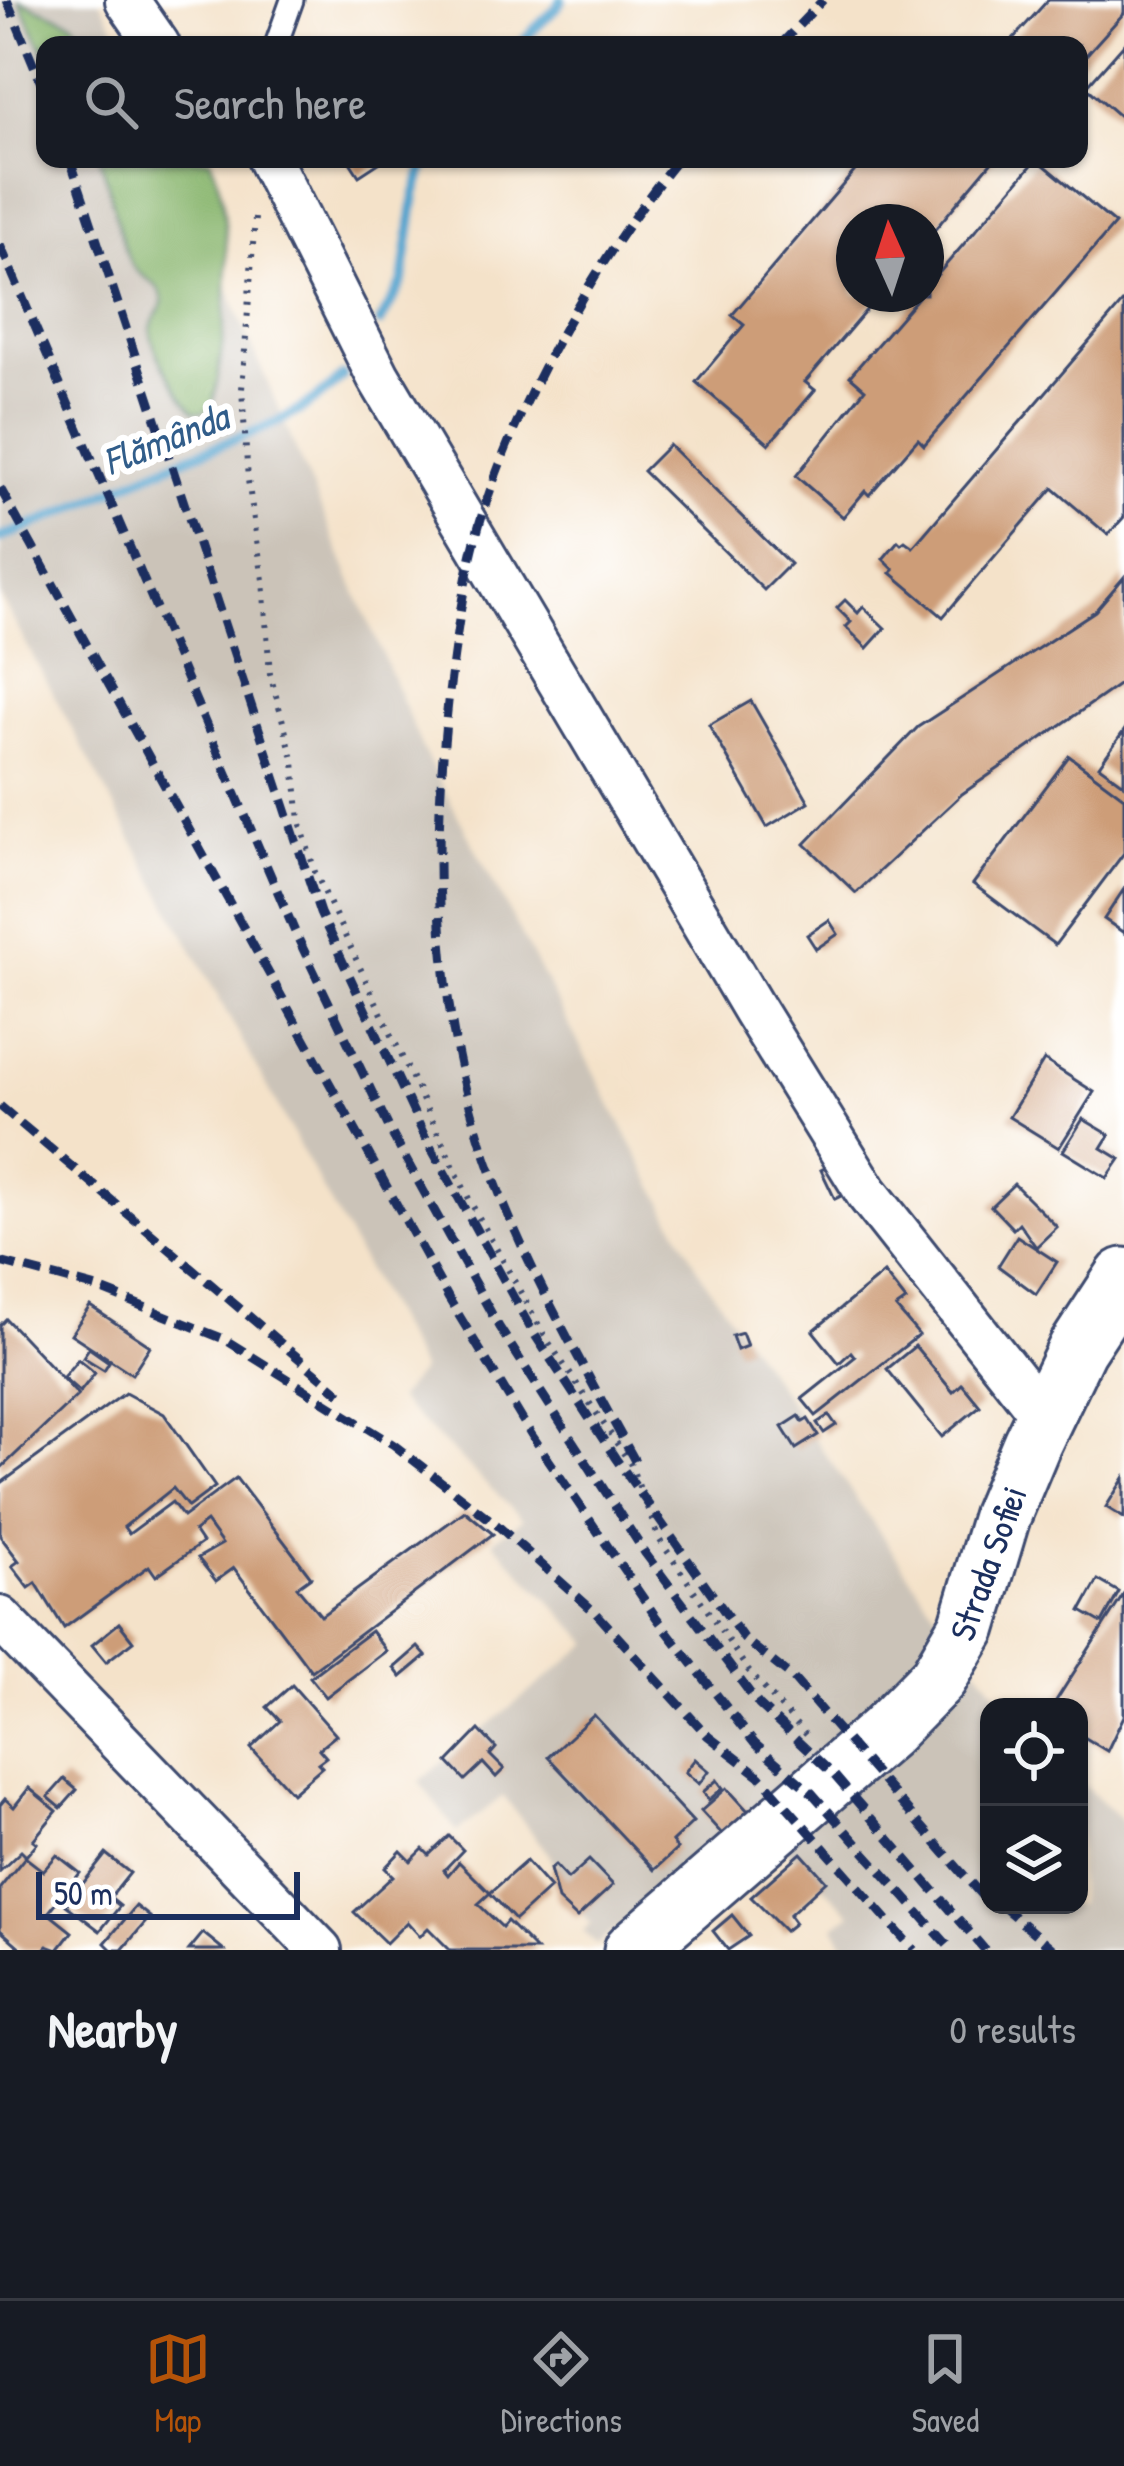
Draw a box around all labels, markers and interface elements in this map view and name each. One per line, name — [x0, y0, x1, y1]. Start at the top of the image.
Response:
search box — [36, 36, 1088, 168]
icon: search — [78, 69, 144, 135]
text: Search here — [174, 72, 366, 133]
north arrow — [836, 204, 944, 312]
water label: Flămânda — [95, 388, 239, 487]
street label: Strada Sofiei — [936, 1479, 1038, 1647]
map controls — [980, 1698, 1088, 1914]
button: locate — [980, 1698, 1088, 1806]
button: layers — [980, 1806, 1088, 1914]
scale bar — [36, 1866, 300, 1919]
text: 50 m — [54, 1871, 113, 1915]
text: Nearby — [48, 1994, 178, 2063]
text: 0 results — [950, 2002, 1076, 2055]
tab: Map — [145, 2326, 211, 2442]
tab: Directions — [501, 2326, 622, 2442]
tab: Saved — [912, 2326, 979, 2442]

